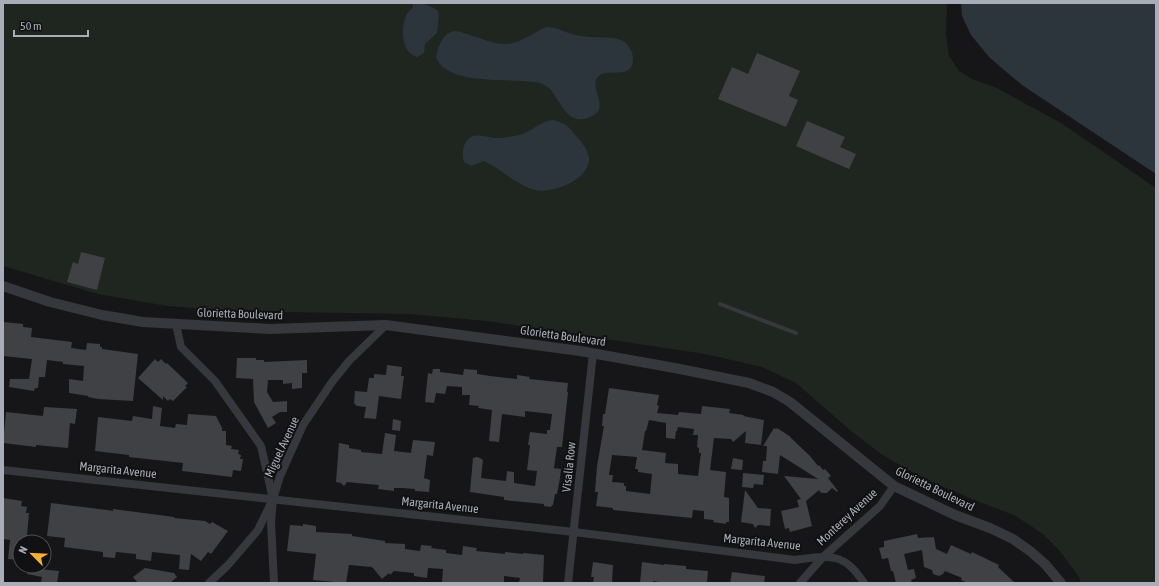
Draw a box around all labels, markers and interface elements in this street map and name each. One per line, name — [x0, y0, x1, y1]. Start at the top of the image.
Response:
scale bar — [14, 12, 88, 38]
text: 50 m — [20, 19, 42, 33]
street label: Glorietta Boulevard — [197, 306, 283, 322]
street label: Glorietta Boulevard — [519, 323, 607, 349]
street label: Miguel Avenue — [262, 414, 302, 480]
street label: Visalia Row — [559, 441, 579, 493]
street label: Margarita Avenue — [79, 459, 157, 481]
street label: Glorietta Boulevard — [893, 464, 977, 514]
street label: Monterey Avenue — [814, 486, 880, 548]
street label: Margarita Avenue — [401, 494, 479, 516]
street label: Margarita Avenue — [723, 531, 801, 553]
north arrow — [12, 534, 52, 574]
text: N — [16, 545, 30, 555]

